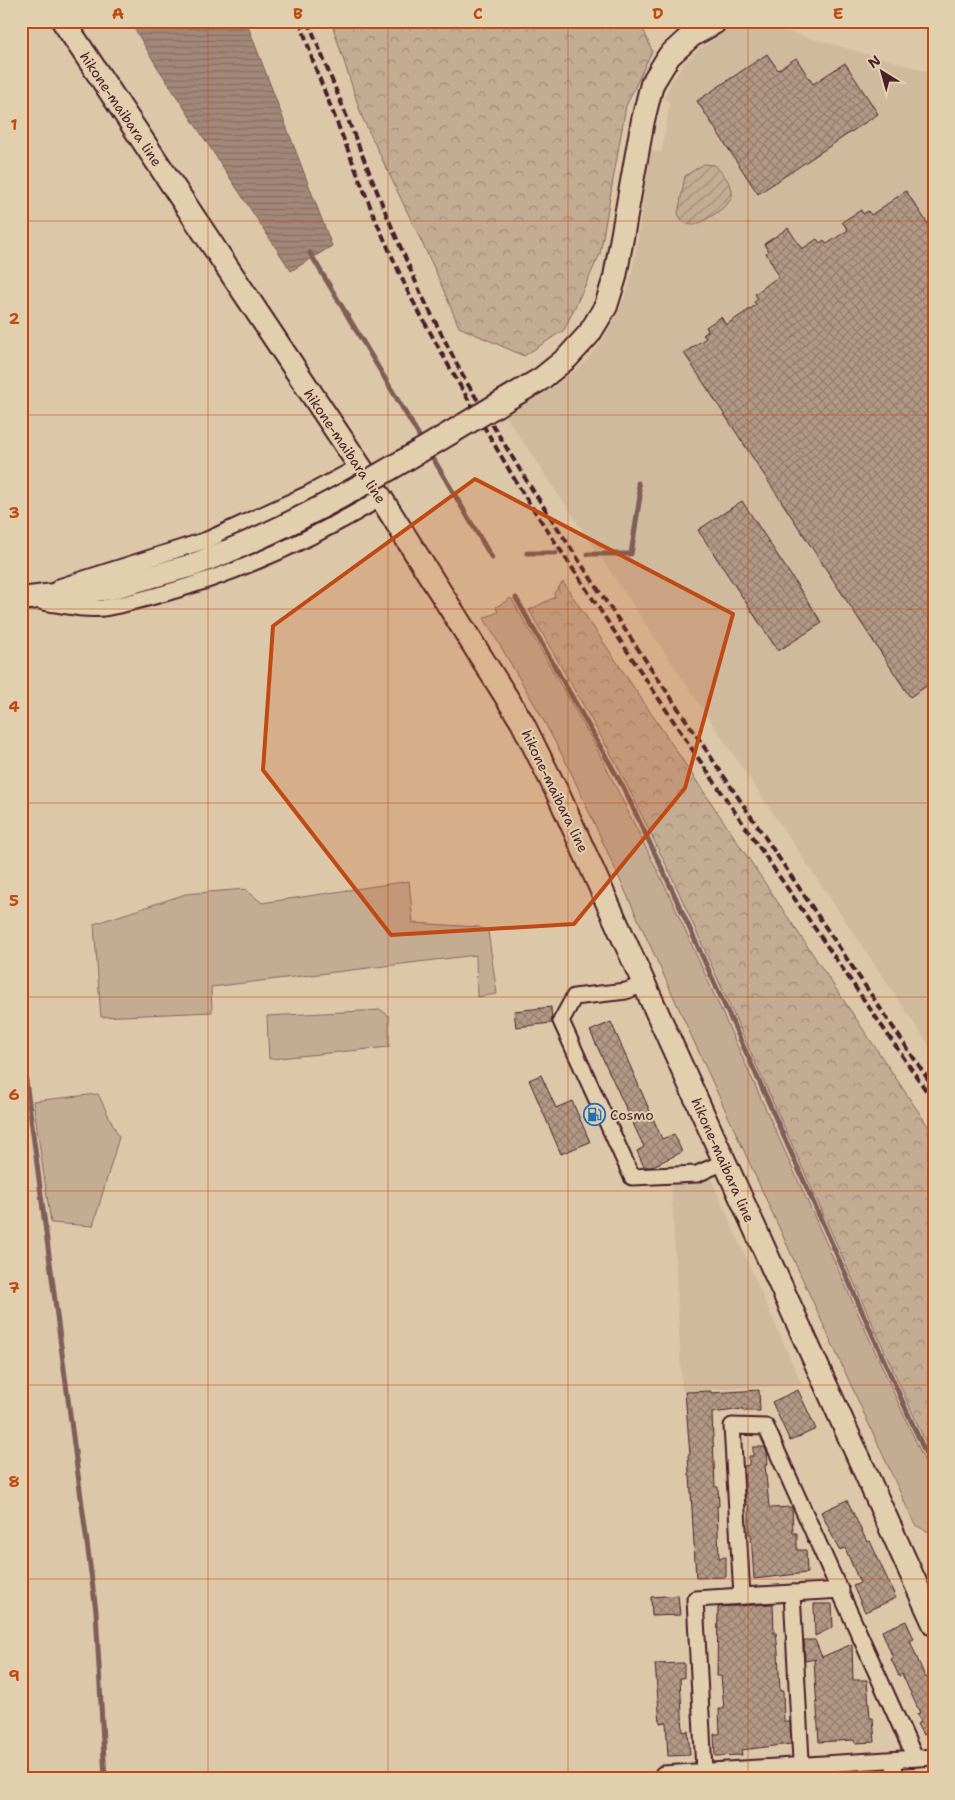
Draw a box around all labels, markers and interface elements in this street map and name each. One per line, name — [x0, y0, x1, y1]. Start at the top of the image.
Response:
text: A — [112, 3, 124, 24]
text: B — [293, 3, 303, 24]
text: C — [473, 3, 483, 24]
text: D — [652, 3, 664, 24]
text: E — [833, 3, 843, 24]
street label: hikone-maibara line — [76, 48, 166, 170]
north arrow — [858, 48, 908, 98]
text: N — [864, 51, 884, 72]
text: 1 — [10, 114, 18, 135]
text: 2 — [8, 308, 20, 329]
street label: hikone-maibara line — [300, 385, 390, 507]
text: 3 — [8, 502, 20, 523]
text: 4 — [8, 696, 20, 717]
street label: hikone-maibara line — [517, 727, 593, 856]
text: 5 — [9, 890, 19, 911]
text: 6 — [8, 1084, 20, 1105]
street label: hikone-maibara line — [687, 1095, 759, 1225]
fuel station icon: Cosmo — [582, 1103, 606, 1127]
place label: Cosmo — [610, 1106, 654, 1124]
text: 7 — [8, 1277, 20, 1298]
text: 8 — [8, 1471, 20, 1492]
text: 9 — [8, 1665, 20, 1686]

